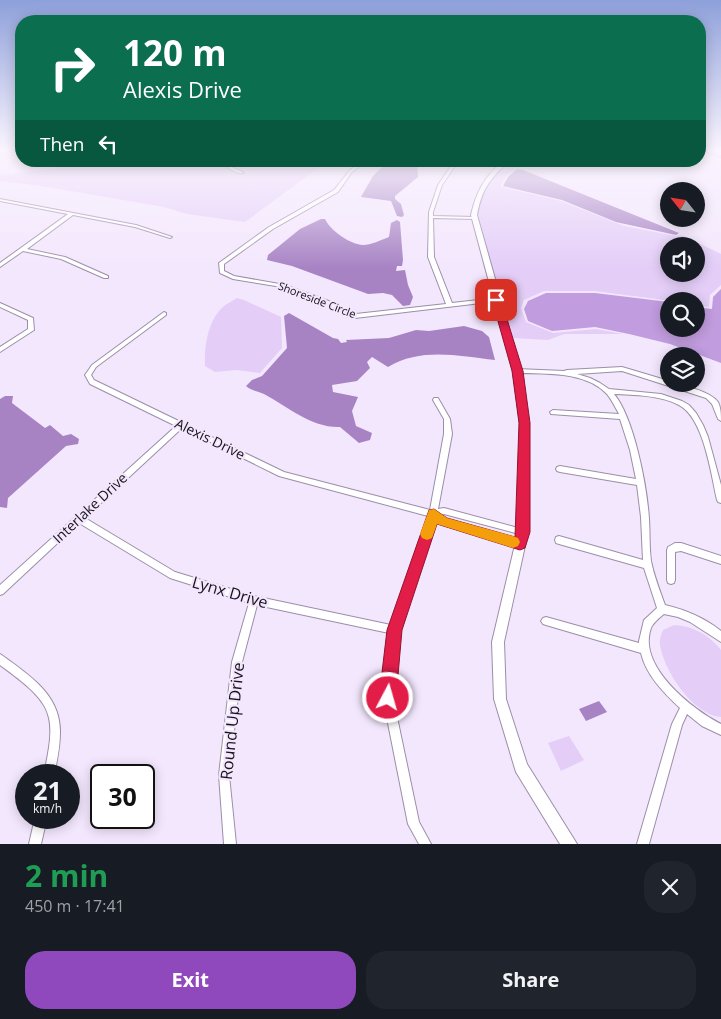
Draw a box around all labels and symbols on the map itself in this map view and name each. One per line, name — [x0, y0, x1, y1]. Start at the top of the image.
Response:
north arrow — [660, 182, 705, 228]
street label: Shoreside Circle — [276, 278, 358, 321]
pin — [475, 279, 517, 321]
street label: Alexis Drive — [172, 413, 249, 464]
street label: Interlake Drive — [48, 468, 131, 547]
street label: Lynx Drive — [190, 571, 270, 613]
street label: Round Up Drive — [215, 661, 249, 781]
position arrow — [361, 671, 413, 723]
speed limit sign: 30 — [90, 764, 155, 829]

